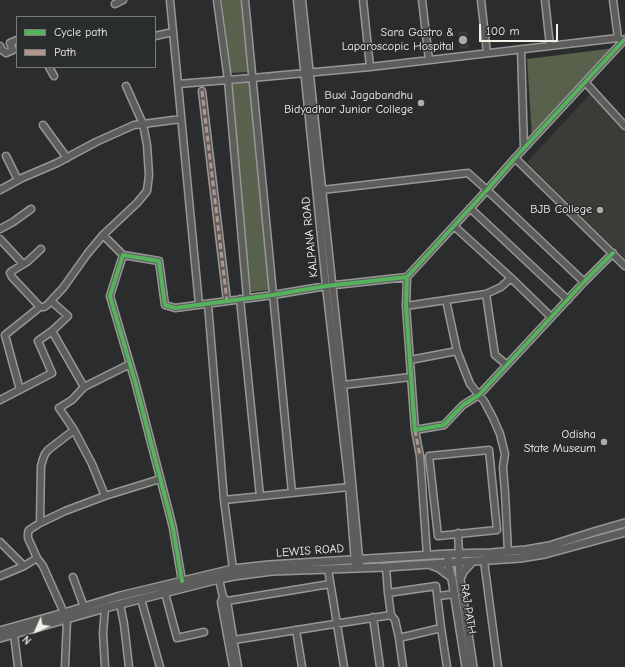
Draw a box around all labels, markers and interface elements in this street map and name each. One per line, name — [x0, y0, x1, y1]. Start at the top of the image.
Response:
legend — [16, 16, 156, 68]
scale bar — [481, 16, 560, 42]
text: 100 m — [486, 24, 519, 38]
text: Cycle path — [54, 25, 107, 39]
place label: Sara Gastro & Laparoscopic Hospital — [342, 26, 454, 54]
marker: Sara Gastro & Laparoscopic Hospital — [457, 34, 469, 46]
text: Path — [54, 45, 76, 59]
place label: Buxi Jagabandhu Bidyadhar Junior College — [284, 89, 413, 117]
marker: Buxi Jagabandhu Bidyadhar Junior College — [416, 98, 426, 108]
street label: KALPANA ROAD — [299, 196, 321, 278]
place label: BJB College — [530, 203, 592, 217]
marker: BJB College — [595, 205, 605, 215]
place label: Odisha State Museum — [524, 428, 596, 456]
marker: Odisha State Museum — [599, 437, 609, 447]
street label: LEWIS ROAD — [275, 541, 345, 561]
street label: RAJ PATH — [457, 583, 479, 635]
north arrow — [16, 611, 56, 651]
text: N — [20, 633, 34, 647]

